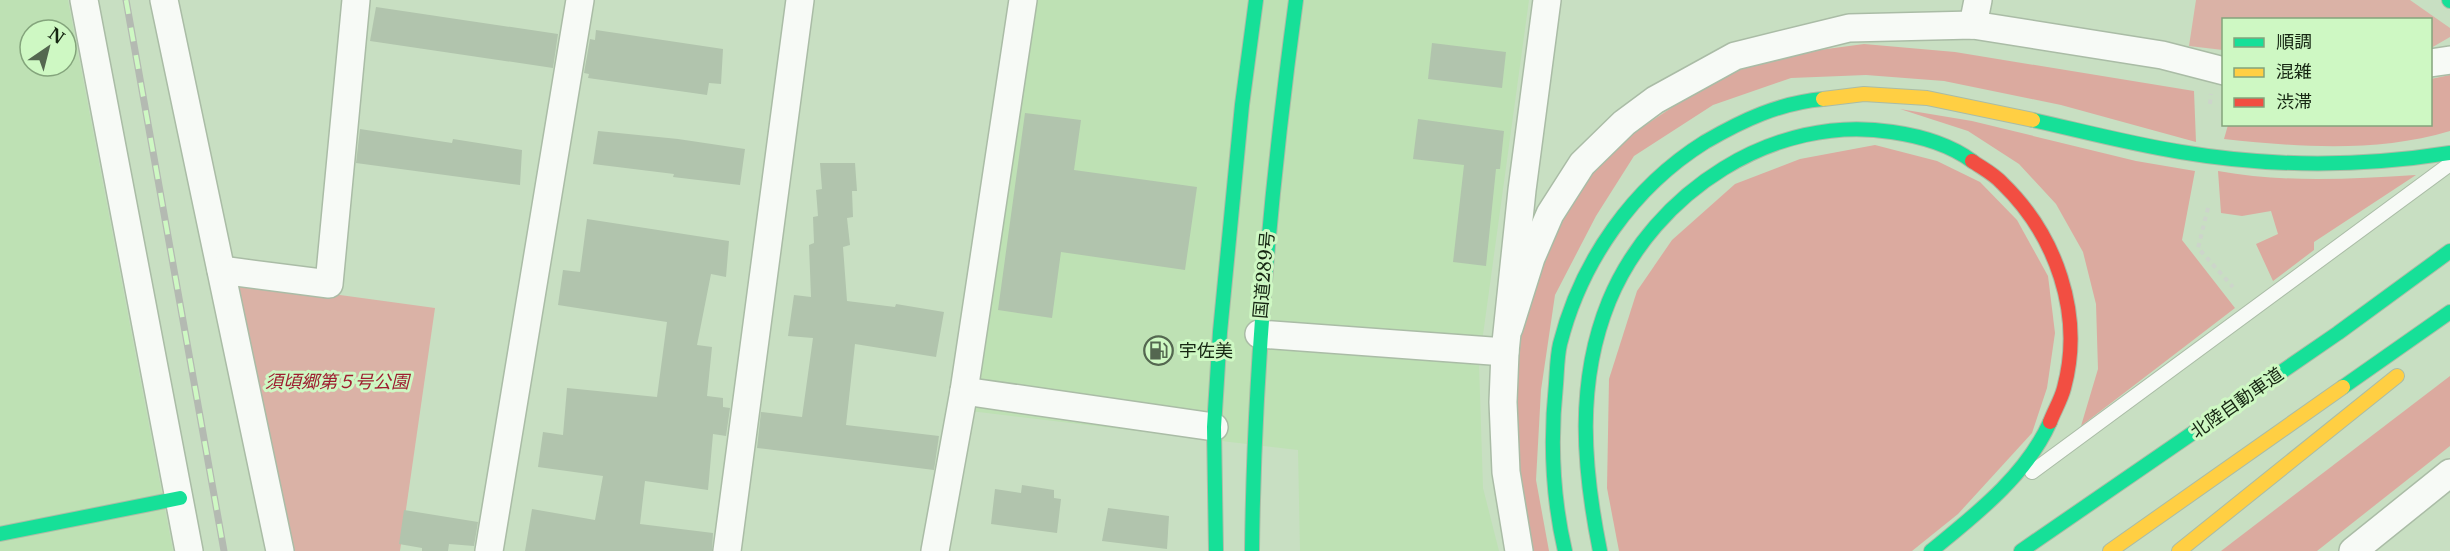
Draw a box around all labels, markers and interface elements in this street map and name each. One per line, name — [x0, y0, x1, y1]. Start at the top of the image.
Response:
north arrow — [18, 18, 78, 78]
legend — [2222, 18, 2432, 126]
text: N — [45, 23, 69, 48]
text: 順調 — [2276, 31, 2312, 53]
text: 混雑 — [2276, 61, 2312, 83]
text: 渋滞 — [2276, 91, 2312, 113]
street label: 国道289号 — [1249, 230, 1279, 320]
fuel station icon: 宇佐美 — [1142, 335, 1174, 367]
place label: 宇佐美 — [1179, 340, 1233, 362]
street label: 北陸自動車道 — [2186, 363, 2288, 443]
park label: 須頃郷第５号公園 — [265, 371, 412, 393]

